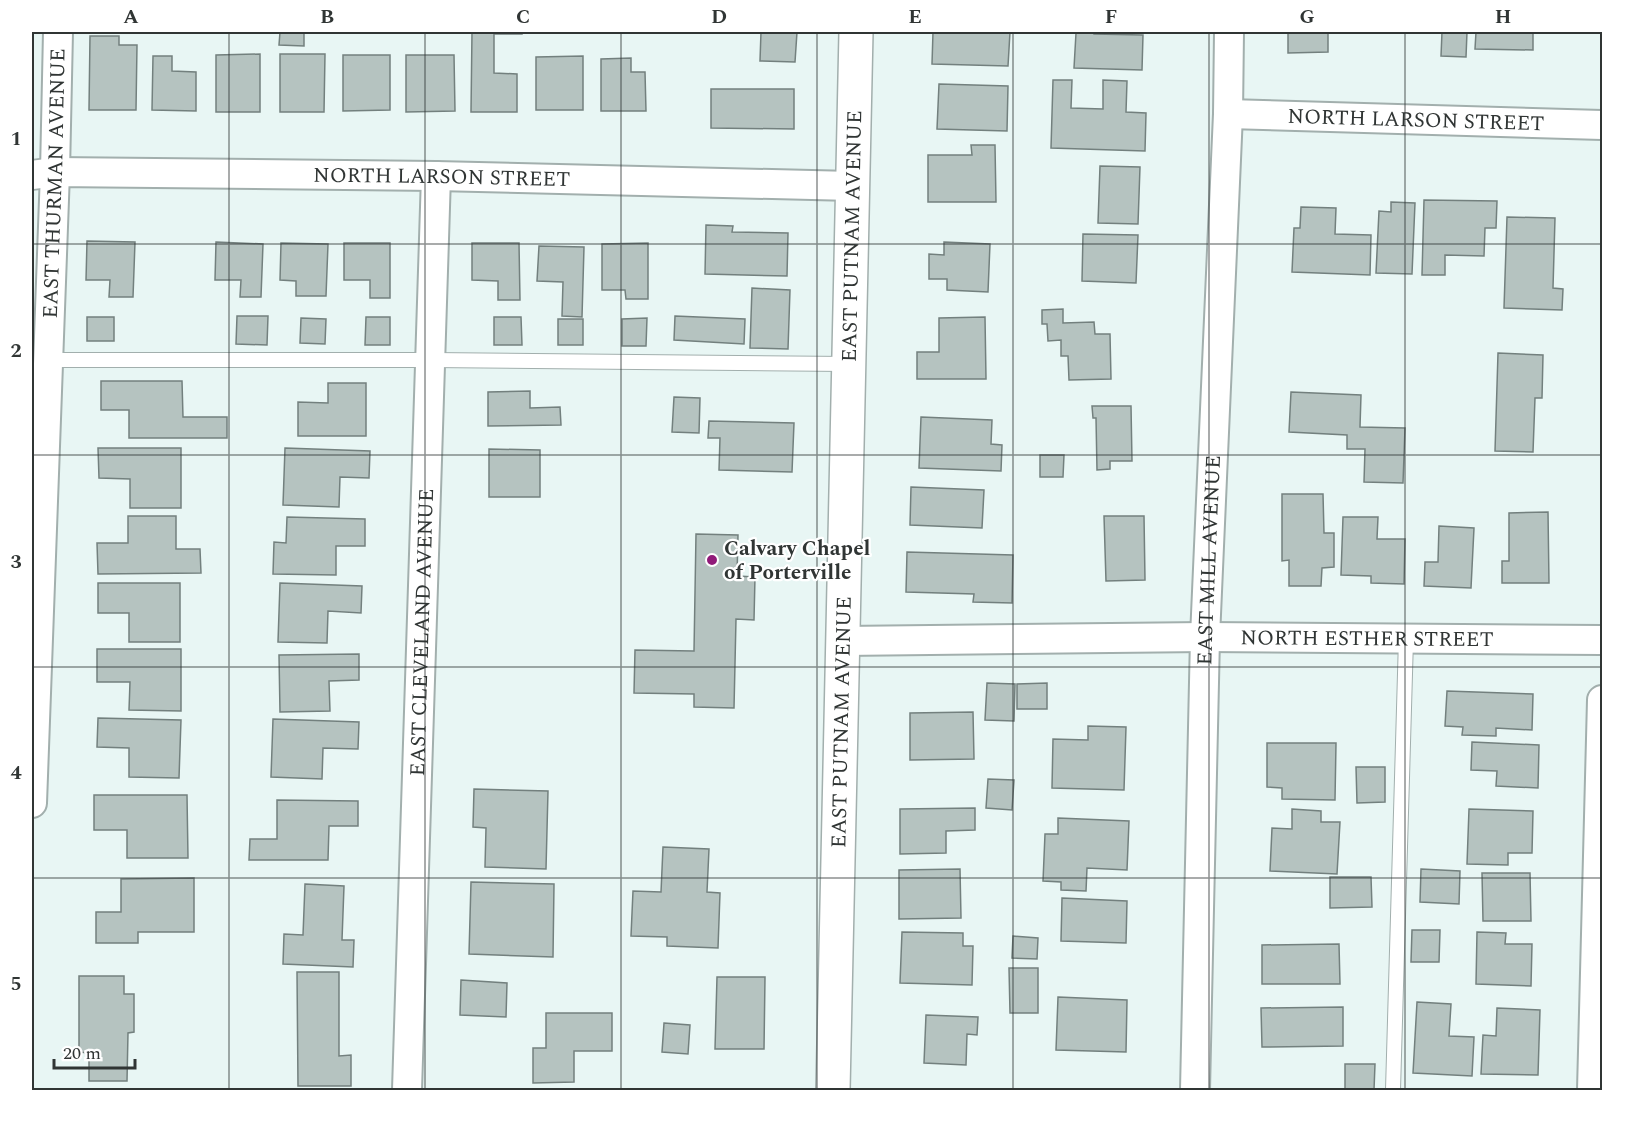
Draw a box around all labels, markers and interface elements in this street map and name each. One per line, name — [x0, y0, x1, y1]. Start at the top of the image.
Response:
text: A — [123, 2, 139, 32]
text: B — [320, 2, 334, 32]
text: C — [516, 2, 530, 32]
text: D — [711, 2, 727, 32]
text: E — [908, 2, 922, 32]
text: F — [1105, 2, 1117, 32]
text: G — [1299, 2, 1315, 32]
text: H — [1495, 2, 1511, 32]
street label: EAST THURMAN AVENUE — [35, 48, 75, 319]
street label: NORTH LARSON STREET — [1287, 101, 1545, 140]
street label: EAST PUTNAM AVENUE — [834, 110, 871, 363]
text: 1 — [10, 124, 22, 154]
street label: NORTH LARSON STREET — [313, 160, 571, 196]
text: 2 — [10, 336, 22, 366]
street label: EAST MILL AVENUE — [1189, 454, 1230, 666]
street label: EAST CLEVELAND AVENUE — [402, 488, 443, 777]
place label: Calvary Chapel of Porterville — [724, 533, 871, 589]
text: 3 — [10, 547, 22, 577]
marker: Calvary Chapel of Porterville — [705, 553, 719, 567]
street label: EAST PUTNAM AVENUE — [823, 596, 861, 848]
street label: NORTH ESTHER STREET — [1240, 622, 1494, 656]
text: 4 — [10, 758, 22, 788]
text: 5 — [10, 969, 22, 999]
scale bar — [54, 1032, 135, 1070]
text: 20 m — [63, 1040, 101, 1067]

